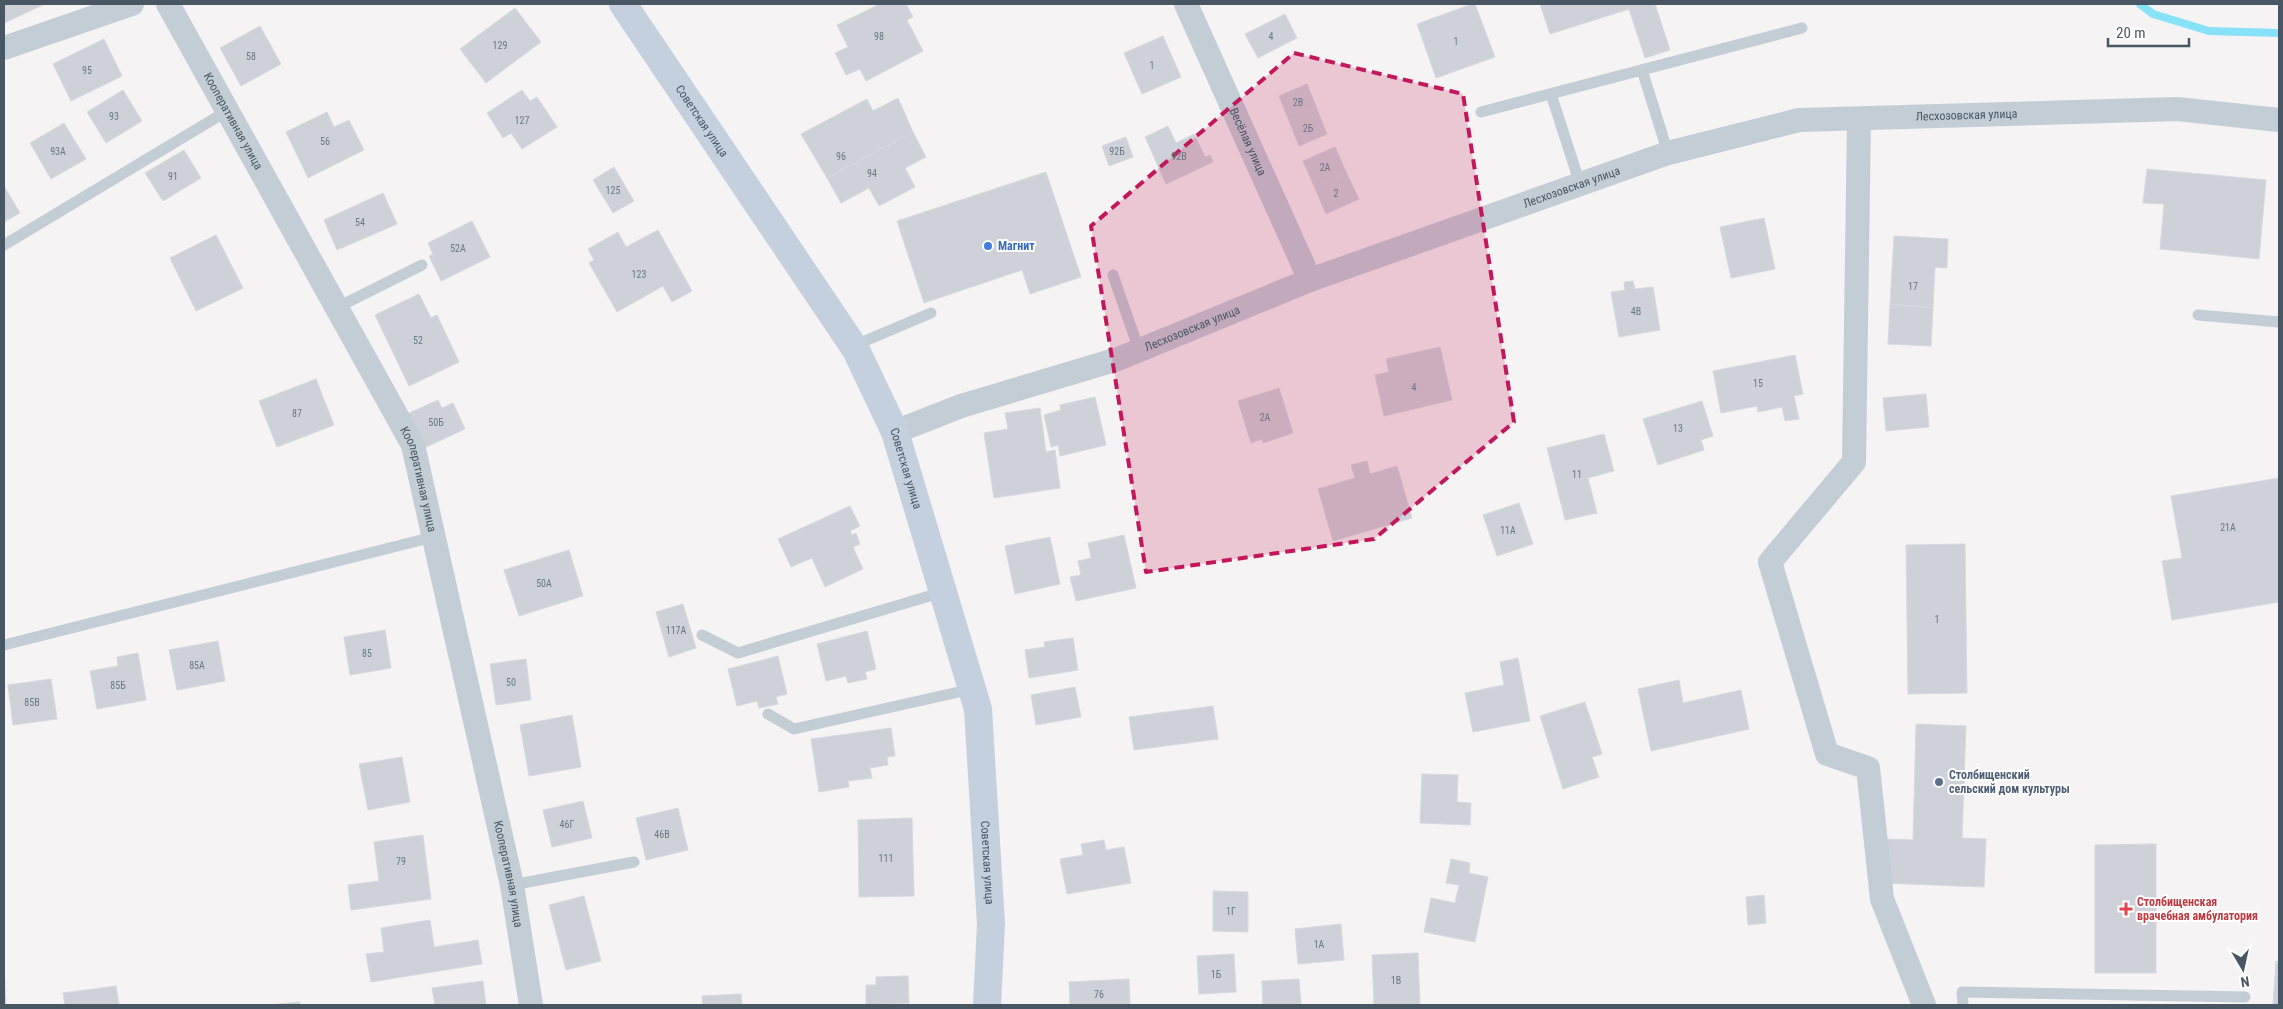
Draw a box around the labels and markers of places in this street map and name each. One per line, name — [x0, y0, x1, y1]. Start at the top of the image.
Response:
place label: Магнит — [998, 239, 1035, 253]
marker: Магнит — [982, 240, 994, 252]
place label: Столбищенский сельский дом культуры — [1949, 768, 2070, 796]
marker: Столбищенский сельский дом культуры — [1933, 776, 1945, 788]
place label: Столбищенская врачебная амбулатория — [2137, 895, 2258, 923]
marker: Столбищенская врачебная амбулатория — [2119, 902, 2133, 916]

